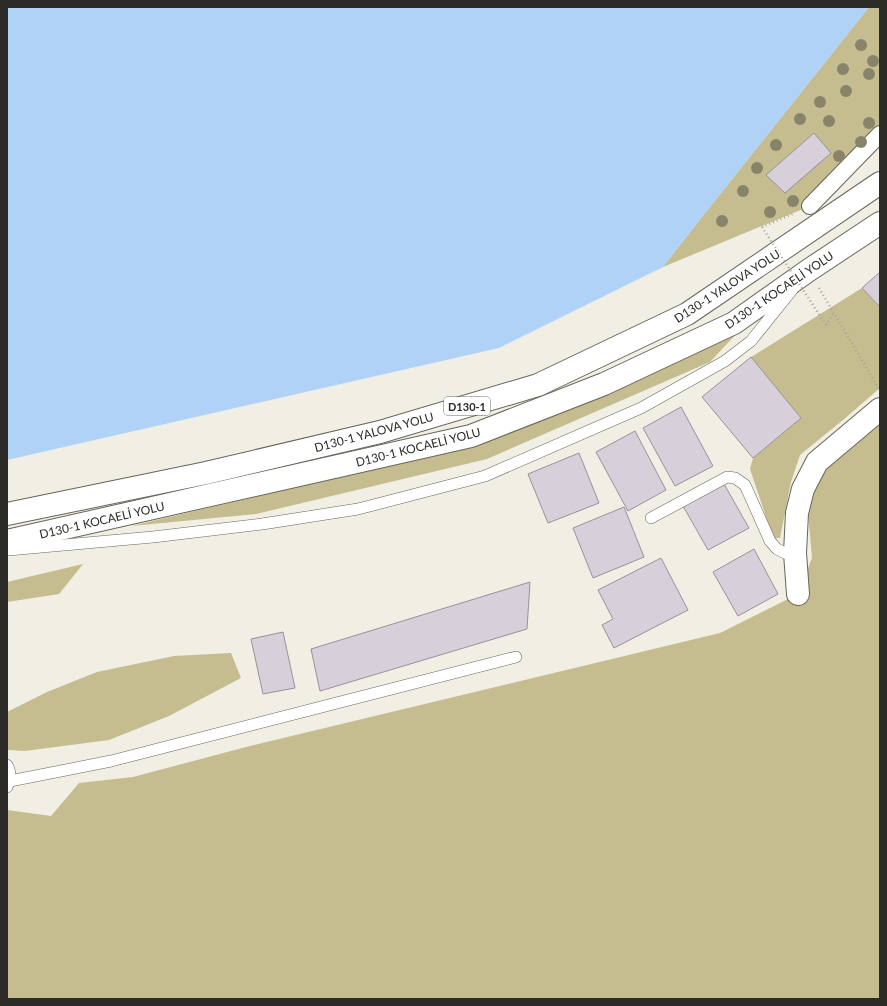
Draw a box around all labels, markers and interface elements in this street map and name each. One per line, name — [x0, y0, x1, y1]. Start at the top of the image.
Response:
street label: D130-1 YALOVA YOLU — [671, 246, 783, 326]
street label: D130-1 KOCAELİ YOLU — [722, 248, 836, 332]
road number: D130-1 — [444, 397, 490, 415]
street label: D130-1 YALOVA YOLU — [313, 409, 435, 455]
street label: D130-1 KOCAELİ YOLU — [354, 424, 482, 470]
street label: D130-1 KOCAELİ YOLU — [38, 498, 166, 542]

